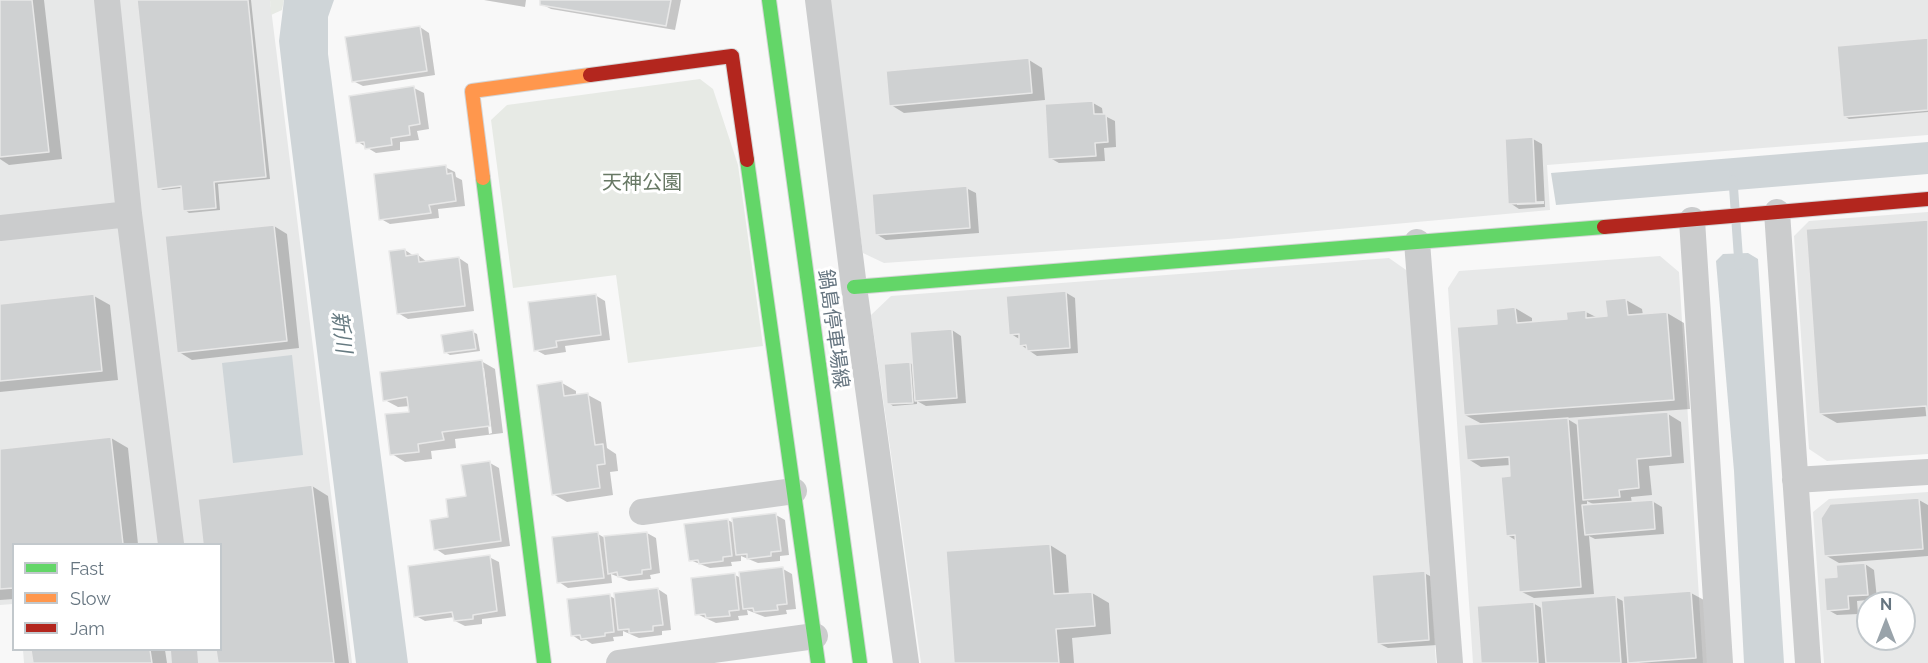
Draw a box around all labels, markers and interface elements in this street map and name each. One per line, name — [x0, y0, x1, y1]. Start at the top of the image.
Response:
park label: 天神公園 — [602, 171, 682, 195]
street label: 鍋島停車場線 — [813, 268, 853, 390]
water label: 新川 — [326, 310, 356, 354]
legend — [12, 543, 222, 651]
text: Fast — [70, 558, 104, 579]
text: Slow — [70, 588, 111, 609]
north arrow — [1856, 591, 1916, 651]
text: N — [1880, 595, 1892, 614]
text: Jam — [70, 618, 105, 639]

